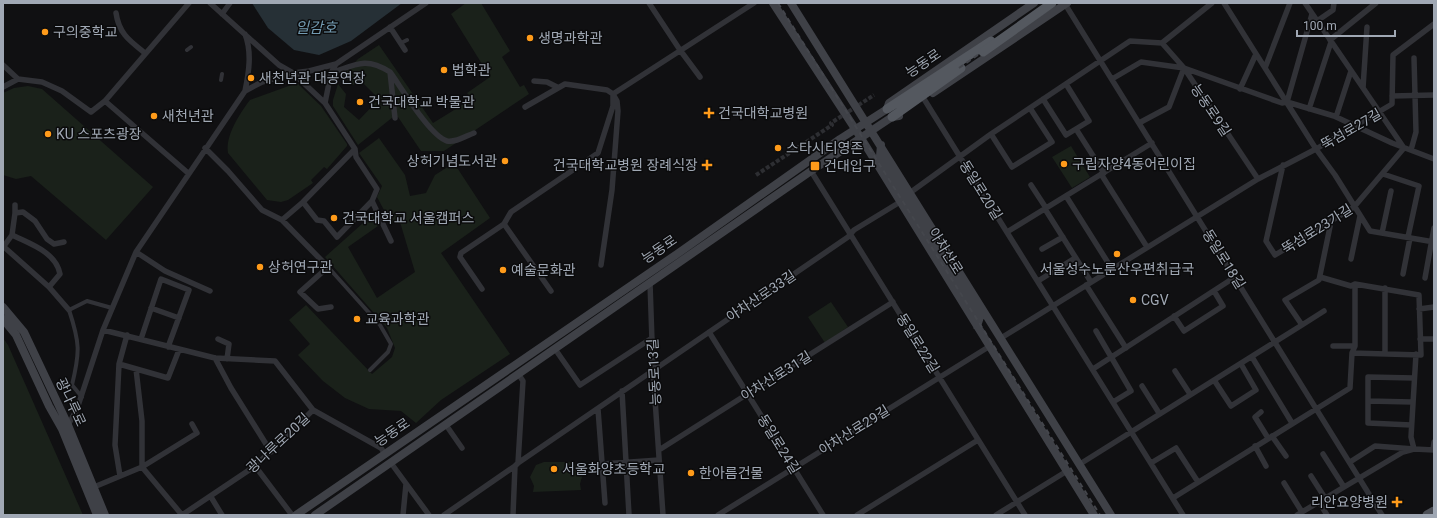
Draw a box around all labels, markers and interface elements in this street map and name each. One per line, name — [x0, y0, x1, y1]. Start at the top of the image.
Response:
scale bar — [1297, 12, 1395, 38]
water label: 일감호 — [295, 19, 338, 37]
text: 100 m — [1303, 19, 1337, 33]
place label: 구의중학교 — [53, 24, 118, 40]
marker: 구의중학교 — [40, 27, 50, 37]
place label: 생명과학관 — [538, 30, 603, 46]
marker: 생명과학관 — [525, 33, 535, 43]
street label: 능동로 — [903, 45, 944, 80]
place label: 법학관 — [452, 62, 491, 78]
marker: 법학관 — [439, 65, 449, 75]
place label: 새천년관 대공연장 — [259, 70, 366, 86]
marker: 새천년관 대공연장 — [246, 73, 256, 83]
street label: 능동로9길 — [1188, 81, 1234, 139]
place label: 건국대학교 박물관 — [368, 94, 475, 110]
marker: 건국대학교 박물관 — [355, 97, 365, 107]
place label: 건국대학교병원 — [718, 105, 808, 121]
street label: 뚝섬로27길 — [1318, 105, 1384, 153]
marker: 건국대학교병원 — [703, 107, 715, 119]
place label: 새천년관 — [162, 108, 214, 124]
marker: 새천년관 — [149, 111, 159, 121]
place label: KU 스포츠광장 — [56, 126, 142, 142]
marker: KU 스포츠광장 — [43, 129, 53, 139]
place label: 스타시티영존 — [786, 140, 863, 156]
marker: 스타시티영존 — [773, 143, 783, 153]
place label: 상허기념도서관 — [407, 153, 497, 169]
marker: 상허기념도서관 — [500, 156, 510, 166]
place label: 구립자양4동어린이집 — [1072, 156, 1196, 172]
place label: 건국대학교병원 장례식장 — [553, 157, 698, 173]
street label: 동일로20길 — [956, 157, 1006, 223]
place label: 건대입구 — [824, 158, 876, 174]
marker: 건국대학교병원 장례식장 — [701, 159, 713, 171]
marker: 구립자양4동어린이집 — [1059, 159, 1069, 169]
marker: 건대입구 — [809, 160, 821, 172]
street label: 뚝섬로23가길 — [1279, 201, 1355, 257]
place label: 건국대학교 서울캠퍼스 — [342, 210, 474, 226]
marker: 건국대학교 서울캠퍼스 — [329, 213, 339, 223]
street label: 아차산로 — [926, 225, 966, 277]
street label: 동일로18길 — [1199, 226, 1249, 292]
street label: 능동로 — [639, 231, 680, 266]
marker: 서울성수노룬산우편취급국 — [1112, 249, 1122, 259]
place label: 상허연구관 — [268, 259, 333, 275]
place label: 서울성수노룬산우편취급국 — [1040, 261, 1194, 277]
marker: 상허연구관 — [255, 262, 265, 272]
place label: 예술문화관 — [511, 262, 576, 278]
marker: 예술문화관 — [498, 265, 508, 275]
street label: 아차산로33길 — [723, 267, 799, 325]
place label: CGV — [1141, 292, 1169, 308]
marker: CGV — [1128, 295, 1138, 305]
street label: 동일로22길 — [893, 310, 943, 376]
place label: 교육과학관 — [365, 311, 430, 327]
marker: 교육과학관 — [352, 314, 362, 324]
street label: 능동로13길 — [644, 338, 664, 406]
street label: 아차산로31길 — [738, 348, 814, 404]
street label: 광나루로 — [53, 375, 89, 429]
street label: 아차산로29길 — [816, 402, 892, 458]
street label: 광나루로20길 — [243, 410, 313, 476]
street label: 동일로24길 — [754, 411, 804, 477]
street label: 능동로 — [372, 414, 413, 449]
place label: 서울화양초등학교 — [562, 461, 665, 477]
marker: 서울화양초등학교 — [549, 464, 559, 474]
place label: 한아름건물 — [699, 465, 764, 481]
marker: 한아름건물 — [686, 468, 696, 478]
place label: 리안요양병원 — [1311, 494, 1388, 510]
marker: 리안요양병원 — [1391, 496, 1403, 508]

